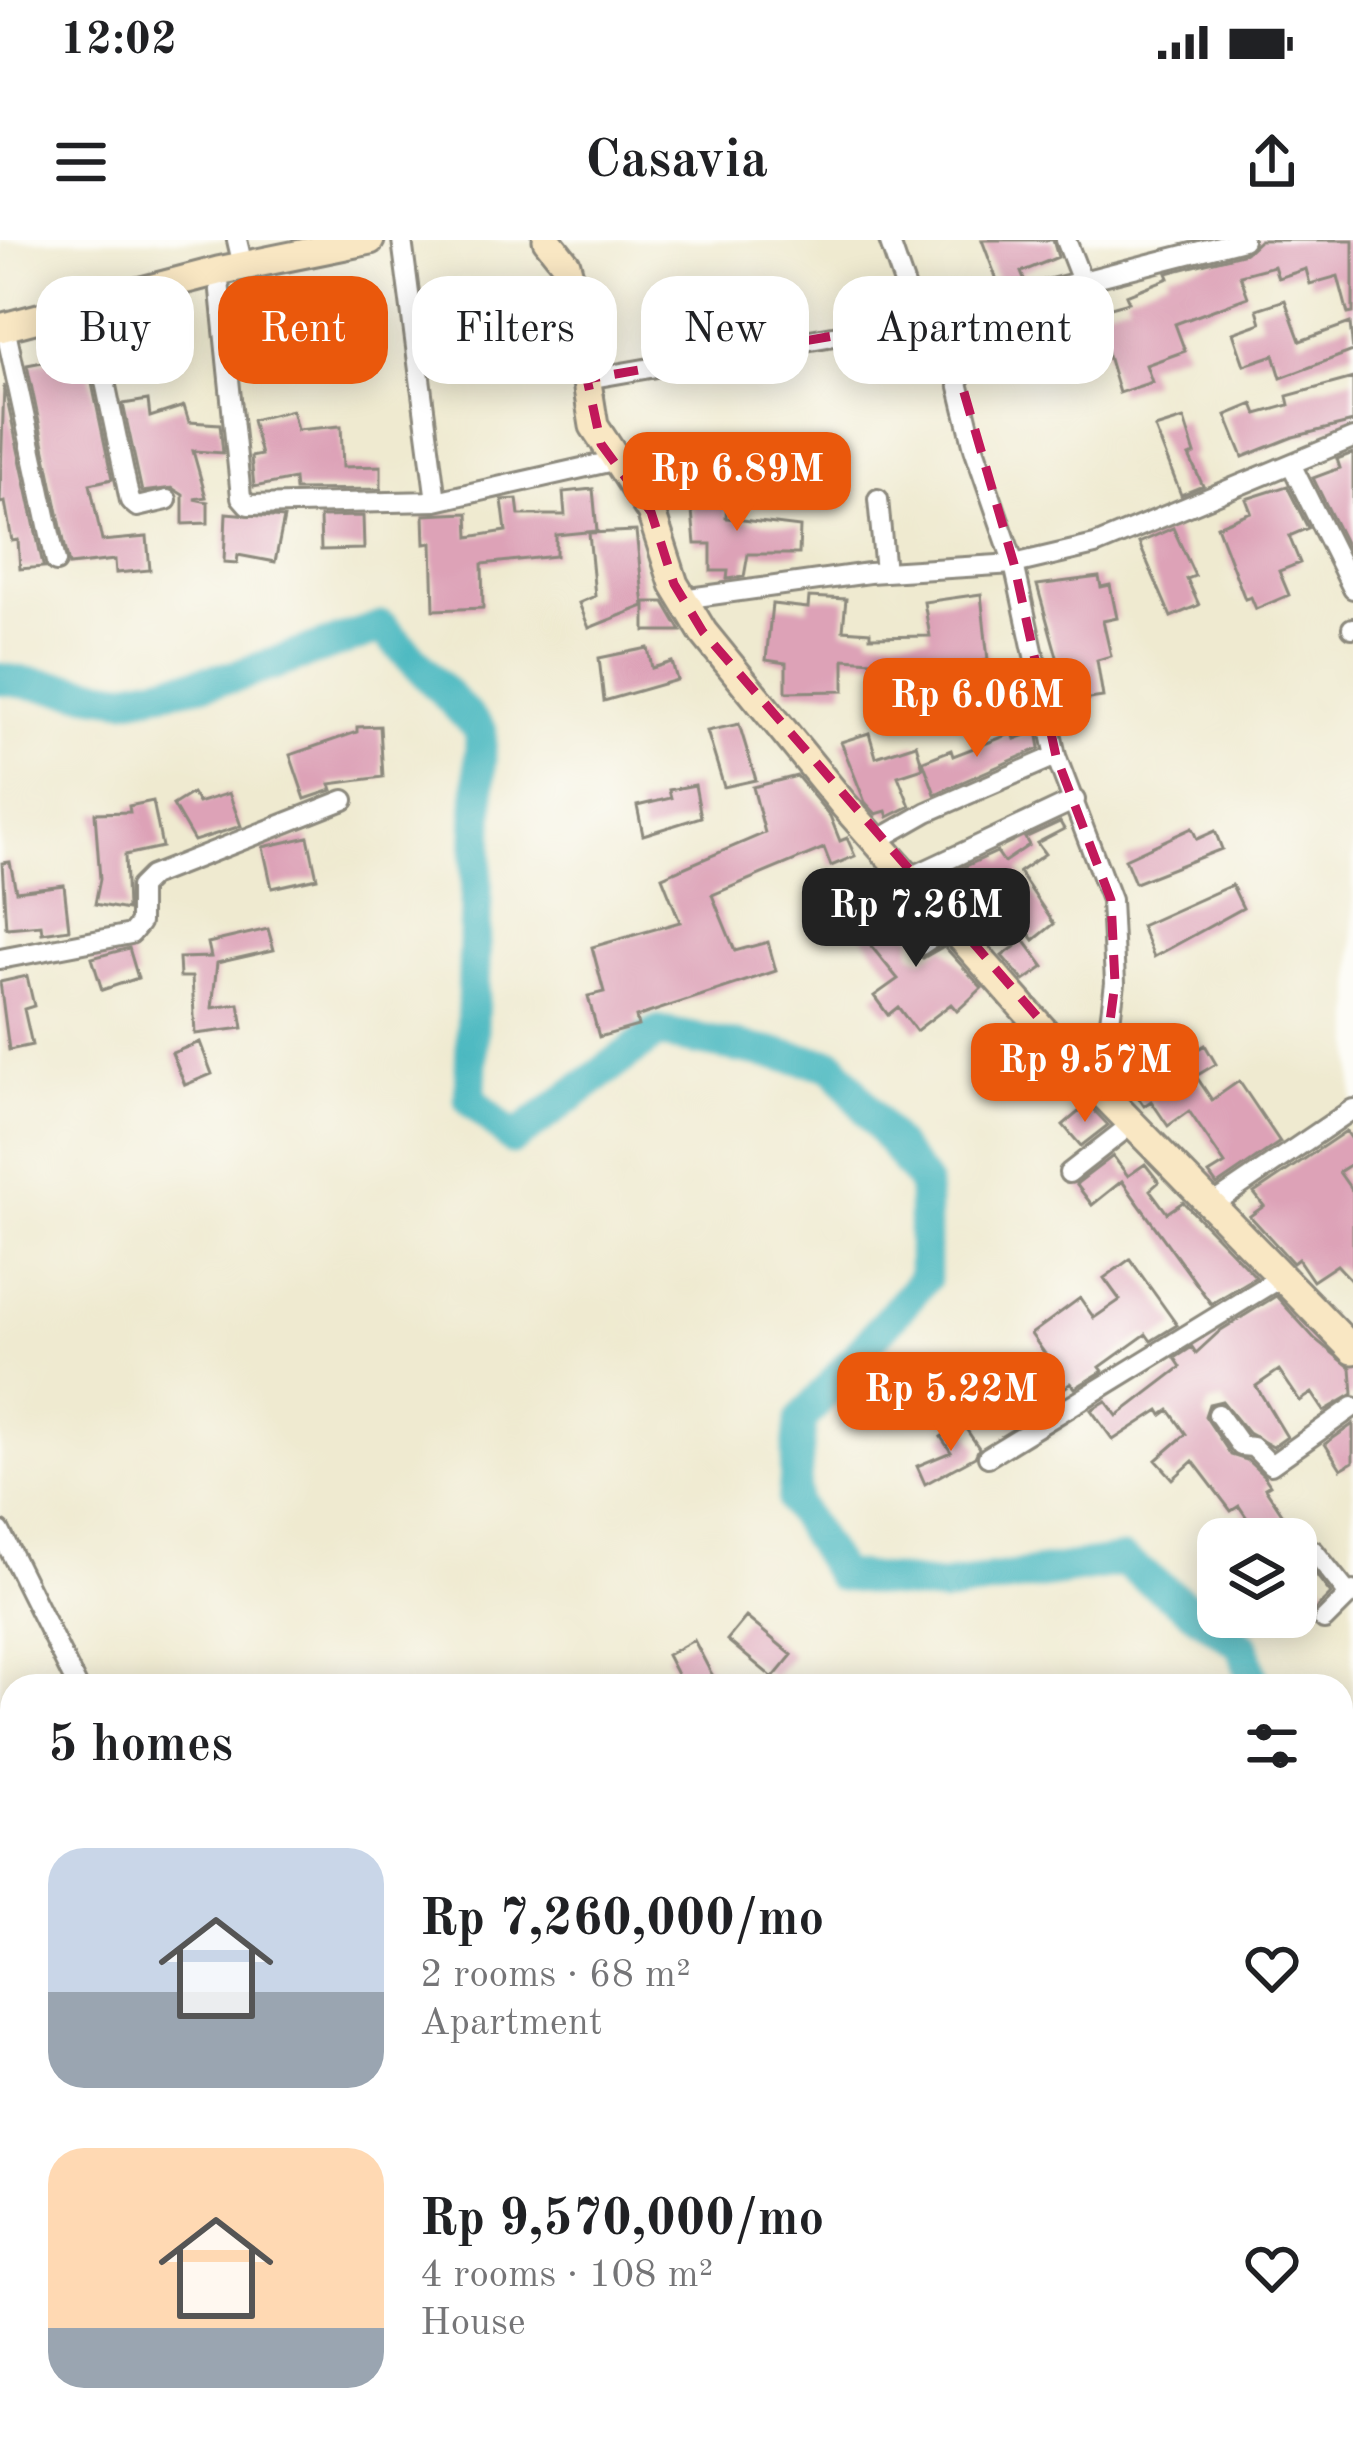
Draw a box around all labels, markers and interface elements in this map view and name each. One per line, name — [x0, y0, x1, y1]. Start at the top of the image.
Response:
text: 12:02 — [60, 19, 177, 64]
icon: menu — [48, 129, 114, 195]
icon: share — [1239, 129, 1305, 195]
text: Casavia — [585, 135, 768, 189]
chip: Buy — [36, 276, 194, 384]
chip: Rent — [218, 276, 388, 384]
chip: Filters — [412, 276, 617, 384]
chip: New — [641, 276, 809, 384]
chip: Apartment — [833, 276, 1114, 384]
pin: Rp 6.89M — [613, 432, 861, 534]
text: Rp 6.89M — [650, 451, 824, 490]
pin: Rp 6.06M — [853, 658, 1101, 760]
text: Rp 6.06M — [890, 677, 1064, 716]
pin: Rp 7.26M — [792, 868, 1040, 970]
text: Rp 7.26M — [829, 887, 1003, 926]
pin: Rp 9.57M — [961, 1023, 1209, 1125]
text: Rp 9.57M — [998, 1042, 1172, 1081]
pin: Rp 5.22M — [827, 1352, 1075, 1454]
text: Rp 5.22M — [864, 1371, 1038, 1410]
map controls — [1197, 1518, 1317, 1638]
button: layers — [1197, 1518, 1317, 1638]
icon: filters — [1239, 1713, 1305, 1779]
text: 5 homes — [48, 1721, 233, 1772]
text: Rp 7,260,000/mo — [420, 1895, 824, 1946]
icon: home — [144, 1896, 288, 2040]
icon: heart — [1239, 1935, 1305, 2001]
text: 2 rooms · 68 m² — [420, 1956, 691, 1995]
text: Apartment — [420, 2004, 603, 2043]
text: Rp 9,570,000/mo — [420, 2195, 824, 2246]
icon: home — [144, 2196, 288, 2340]
icon: heart — [1239, 2235, 1305, 2301]
text: 4 rooms · 108 m² — [420, 2256, 713, 2295]
text: House — [420, 2304, 526, 2343]

